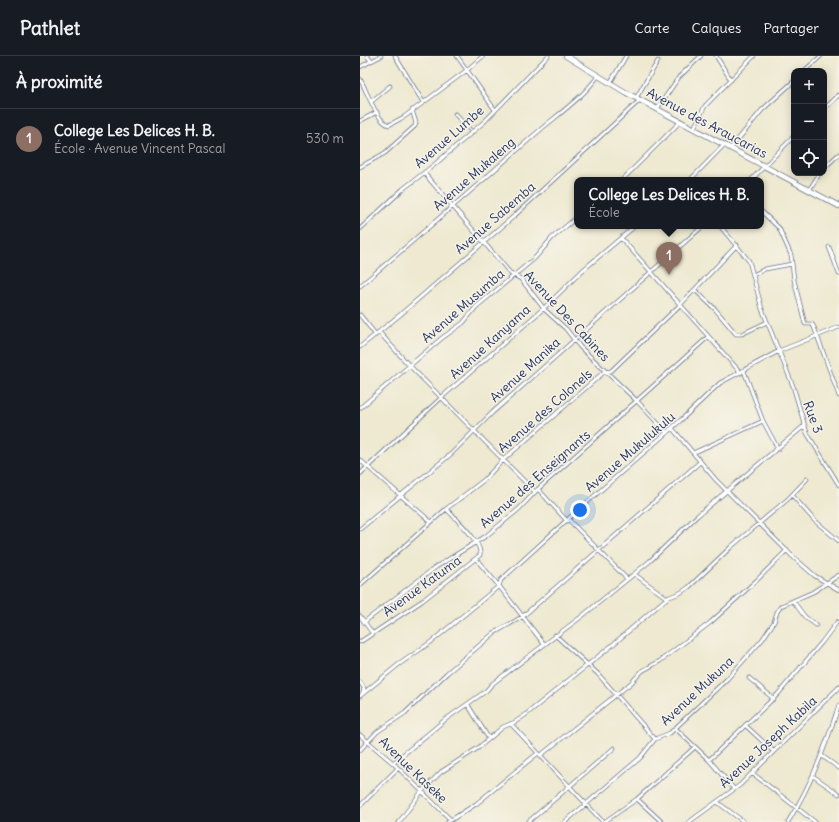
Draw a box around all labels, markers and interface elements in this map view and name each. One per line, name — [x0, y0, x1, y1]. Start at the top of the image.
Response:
text: Pathlet — [20, 16, 80, 40]
text: Carte — [635, 19, 669, 37]
text: Calques — [691, 19, 741, 37]
text: Partager — [763, 19, 819, 37]
map controls — [791, 68, 827, 176]
button: + — [791, 68, 827, 104]
text: À proximité — [16, 71, 102, 93]
street label: Avenue des Araucarias — [644, 84, 770, 162]
street label: Avenue Lumbe — [411, 102, 487, 172]
button: − — [791, 104, 827, 140]
text: College Les Delices H. B. — [54, 121, 215, 140]
text: 1 — [26, 130, 32, 147]
text: 530 m — [306, 130, 344, 147]
street label: Avenue Mukaleng — [429, 134, 519, 214]
text: École · Avenue Vincent Pascal — [54, 140, 225, 157]
button: locate — [791, 140, 827, 176]
popup — [574, 177, 764, 229]
street label: Avenue Sabemba — [451, 178, 539, 258]
text: College Les Delices H. B. — [589, 185, 749, 204]
text: École — [589, 204, 620, 221]
pin: 1 — [656, 242, 682, 275]
street label: Avenue Musumba — [418, 265, 508, 347]
street label: Avenue Des Cabines — [520, 267, 614, 365]
street label: Avenue Kanyama — [446, 301, 534, 383]
street label: Avenue Manika — [486, 334, 564, 406]
street label: Avenue des Colonels — [494, 365, 596, 457]
street label: Rue 3 — [799, 398, 827, 436]
street label: Avenue Mukulukulu — [581, 408, 679, 496]
street label: Avenue des Enseignants — [476, 426, 594, 532]
your location — [570, 500, 590, 520]
street label: Avenue Katuma — [379, 552, 465, 620]
street label: Avenue Mukuna — [657, 653, 737, 729]
street label: Avenue Joseph Kabila — [716, 692, 820, 792]
street label: Avenue Kaseke — [375, 733, 451, 807]

